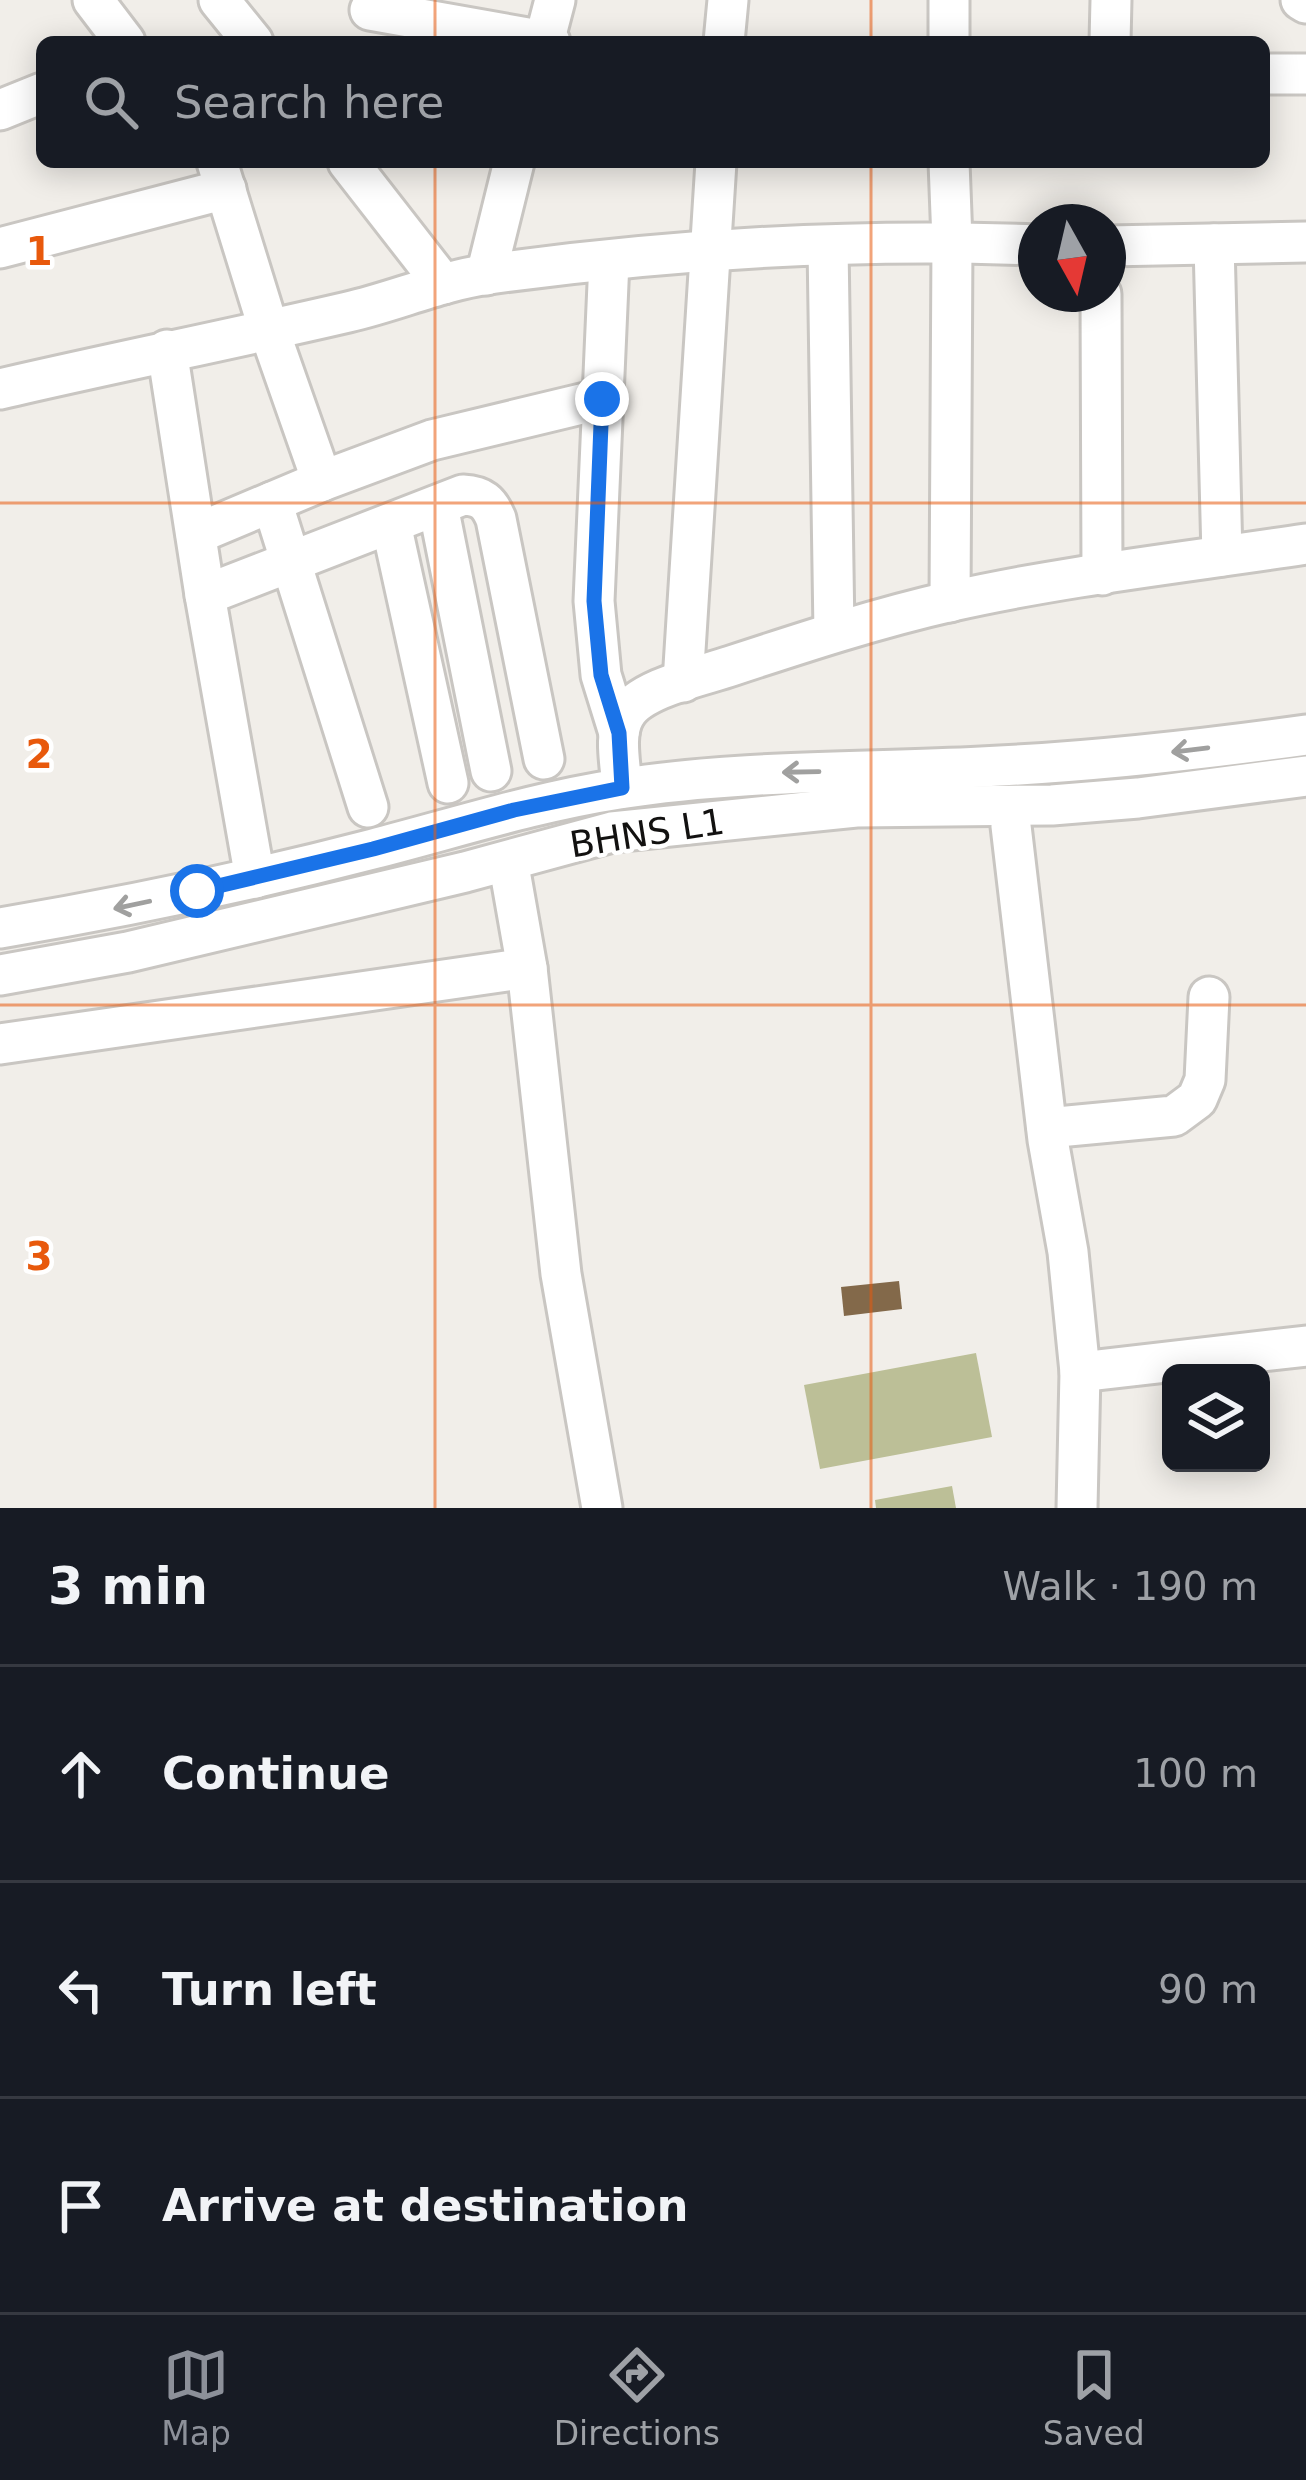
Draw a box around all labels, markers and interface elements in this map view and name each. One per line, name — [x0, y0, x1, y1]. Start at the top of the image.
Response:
search box — [36, 36, 1270, 168]
icon: search — [78, 69, 144, 135]
text: Search here — [174, 76, 444, 129]
north arrow — [1018, 204, 1126, 312]
text: 1 — [25, 229, 53, 274]
route end — [575, 372, 629, 426]
text: 2 — [25, 732, 53, 777]
one-way arrow — [1171, 740, 1210, 762]
one-way arrow — [782, 761, 821, 784]
street label: BHNS L1 — [567, 801, 727, 865]
route start — [170, 864, 224, 918]
one-way arrow — [113, 894, 151, 917]
text: 3 — [25, 1234, 53, 1279]
map controls — [1162, 1364, 1270, 1472]
button: layers — [1162, 1364, 1270, 1472]
text: 3 min — [48, 1557, 208, 1616]
text: Walk · 190 m — [1003, 1564, 1258, 1609]
icon: ahead — [48, 1741, 114, 1807]
text: Continue — [162, 1747, 390, 1800]
text: 100 m — [1133, 1751, 1258, 1796]
icon: left — [48, 1957, 114, 2023]
text: Turn left — [162, 1963, 377, 2016]
text: 90 m — [1158, 1967, 1258, 2012]
icon: arrive — [48, 2173, 114, 2239]
text: Arrive at destination — [162, 2179, 688, 2232]
tab: Map — [161, 2342, 231, 2453]
tab: Directions — [554, 2342, 720, 2453]
tab: Saved — [1043, 2342, 1145, 2453]

